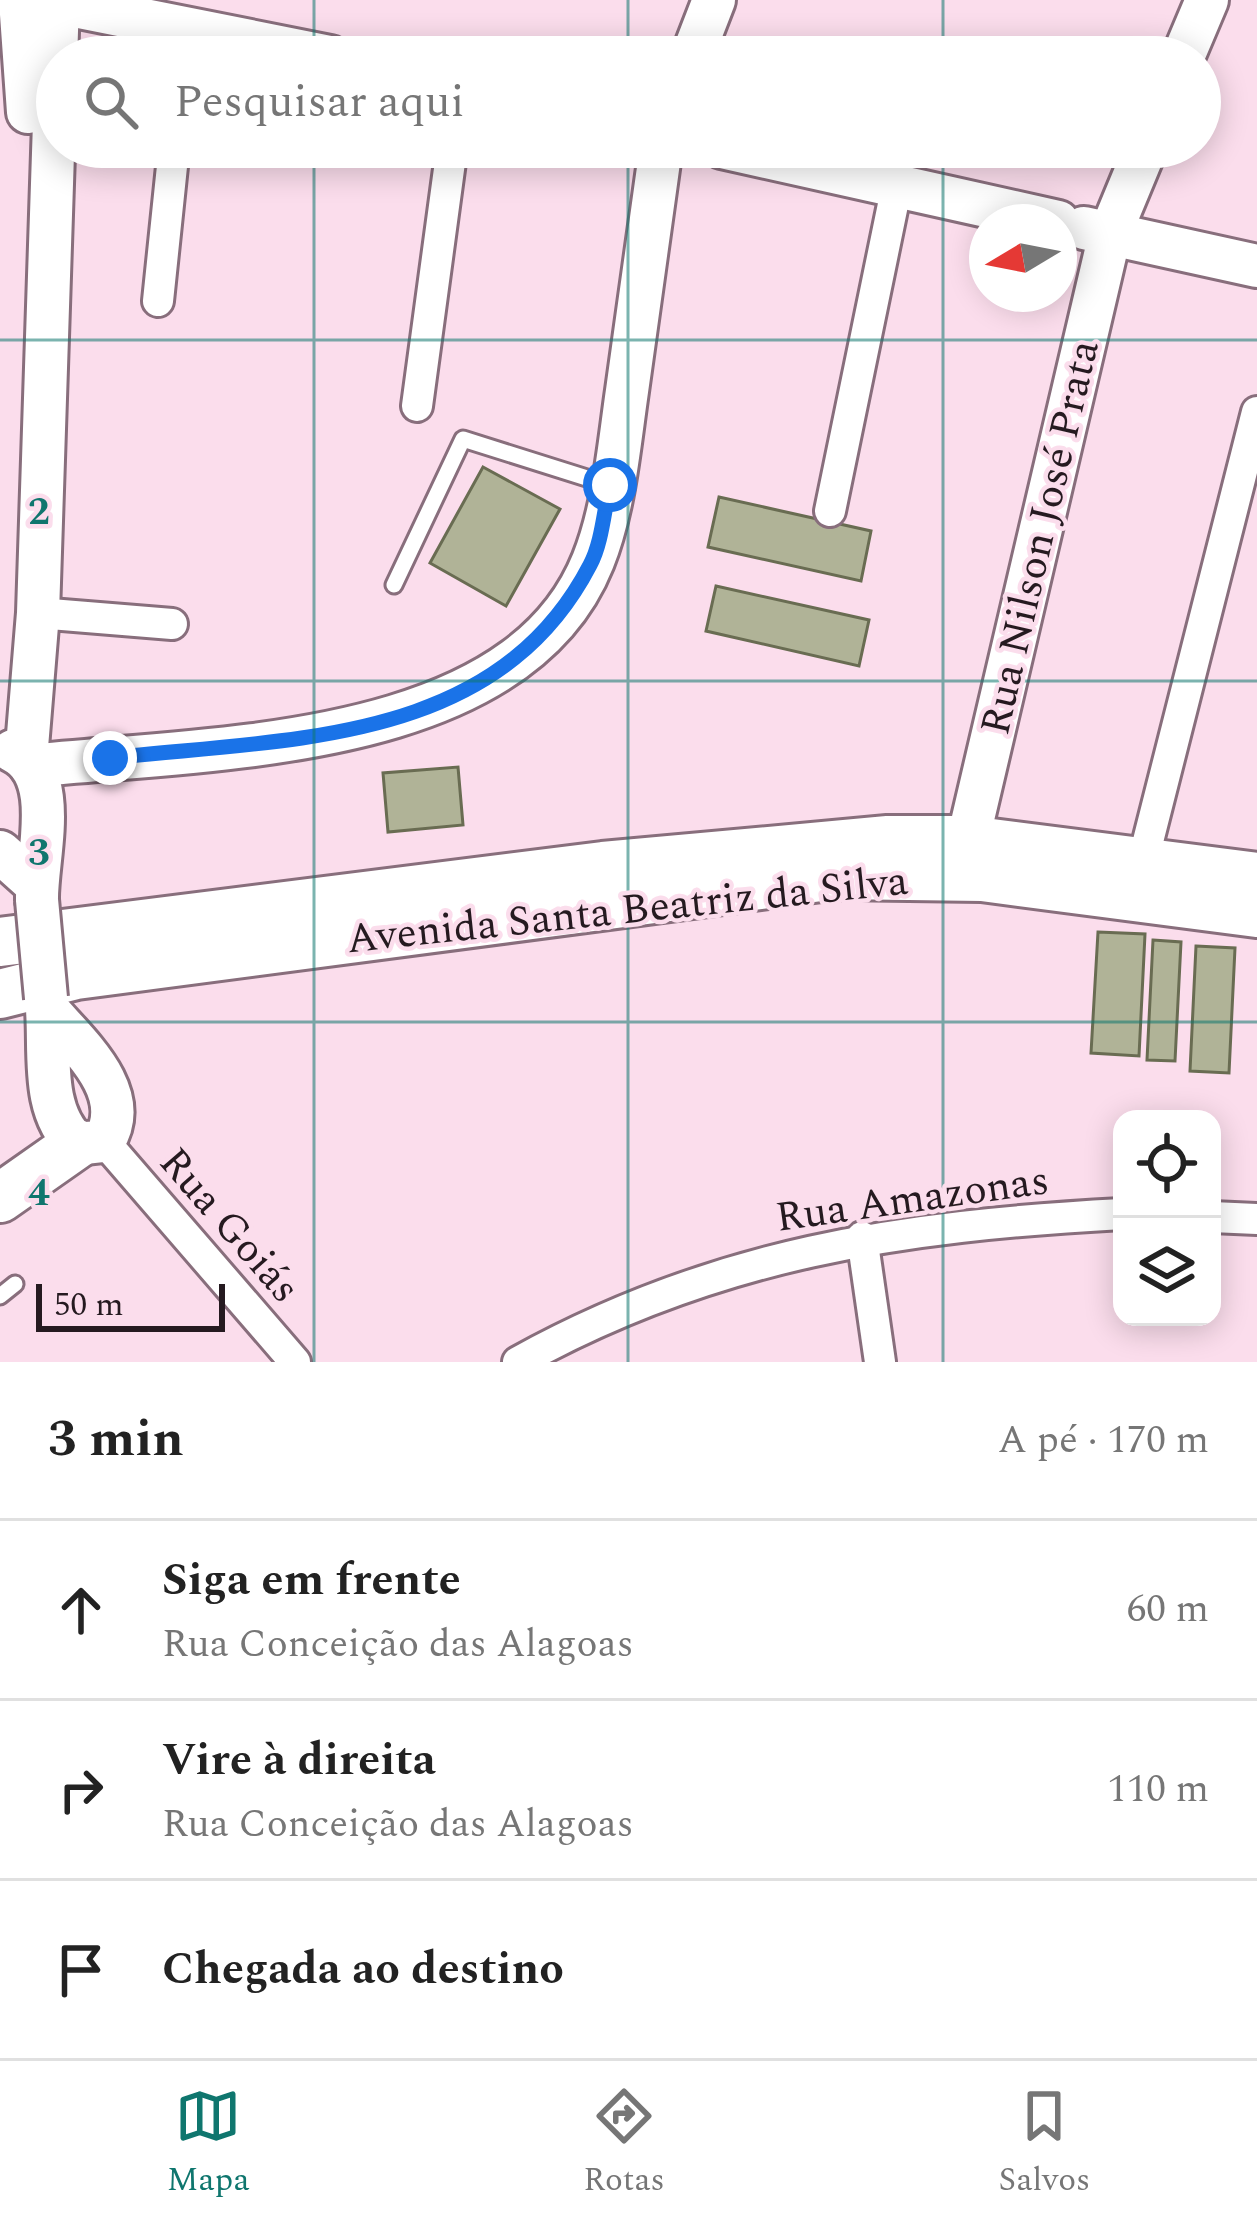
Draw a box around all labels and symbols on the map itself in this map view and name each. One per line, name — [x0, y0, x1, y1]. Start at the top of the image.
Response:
north arrow — [969, 204, 1077, 312]
street label: Rua Nilson José Prata — [964, 333, 1117, 741]
route start — [583, 458, 637, 512]
text: 2 — [28, 483, 50, 542]
route end — [83, 731, 137, 785]
text: 3 — [28, 824, 50, 883]
street label: Avenida Santa Beatriz da Silva — [343, 850, 912, 971]
street label: Rua Goiás — [143, 1134, 315, 1318]
street label: Rua Amazonas — [772, 1149, 1053, 1250]
text: 4 — [28, 1164, 50, 1223]
scale bar — [36, 1278, 225, 1331]

